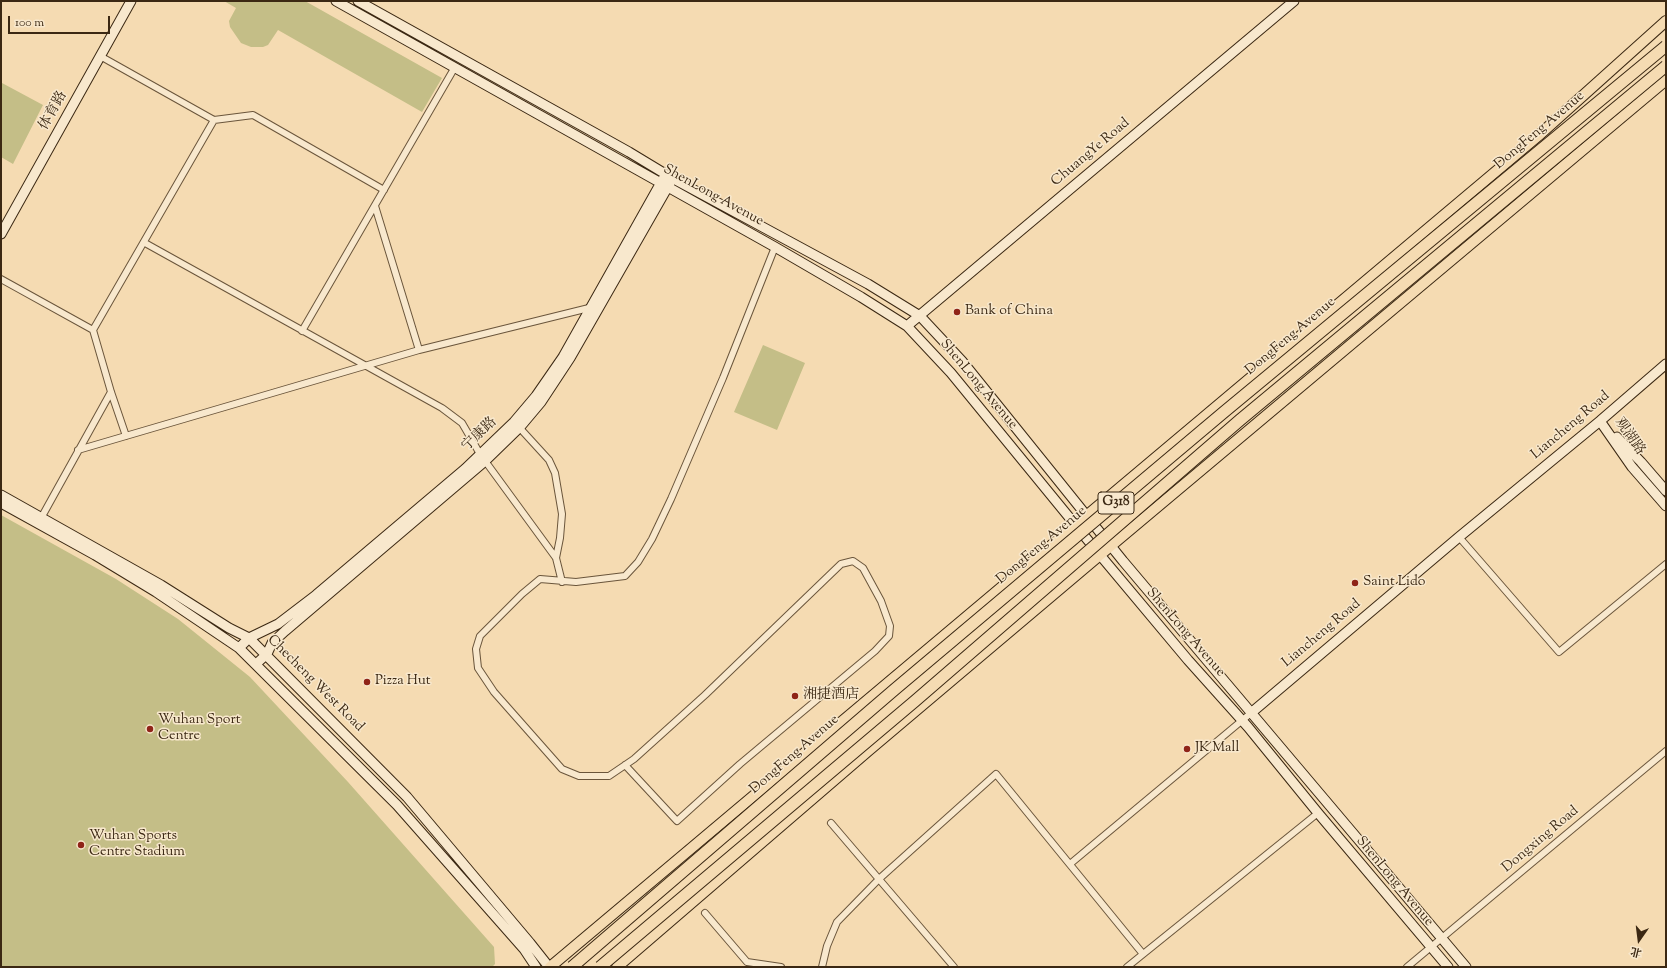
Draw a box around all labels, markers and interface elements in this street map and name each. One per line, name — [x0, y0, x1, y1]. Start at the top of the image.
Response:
scale bar — [10, 8, 112, 34]
text: 100 m — [15, 14, 44, 32]
street label: DongFeng Avenue — [1492, 88, 1588, 174]
street label: 体育路 — [36, 89, 72, 133]
street label: ChuangYe Road — [1048, 115, 1134, 191]
street label: ShenLong Avenue — [660, 161, 766, 231]
street label: DongFeng Avenue — [1243, 294, 1339, 380]
place label: Bank of China — [965, 304, 1053, 320]
marker: Bank of China — [952, 307, 962, 317]
street label: ShenLong Avenue — [936, 337, 1020, 433]
street label: Liancheng Road — [1528, 388, 1614, 464]
street label: 宁康路 — [459, 414, 501, 456]
street label: 观湖路 — [1610, 415, 1648, 459]
road number: G318 — [1098, 492, 1134, 514]
street label: DongFeng Avenue — [994, 503, 1090, 589]
place label: Saint Lido — [1363, 575, 1425, 591]
marker: Saint Lido — [1350, 578, 1360, 588]
street label: ShenLong Avenue — [1142, 585, 1228, 681]
street label: Liancheng Road — [1279, 596, 1365, 672]
street label: Checheng West Road — [263, 632, 367, 736]
place label: Pizza Hut — [375, 674, 431, 690]
marker: Pizza Hut — [362, 677, 372, 687]
place label: 湘捷酒店 — [803, 688, 859, 704]
marker: 湘捷酒店 — [790, 691, 800, 701]
street label: DongFeng Avenue — [747, 712, 843, 798]
place label: Wuhan Sport Centre — [158, 713, 241, 746]
marker: Wuhan Sport Centre — [145, 724, 155, 734]
place label: JK Mall — [1195, 741, 1239, 757]
marker: JK Mall — [1182, 744, 1192, 754]
street label: Dongxing Road — [1499, 803, 1583, 877]
place label: Wuhan Sports Centre Stadium — [89, 829, 185, 862]
street label: ShenLong Avenue — [1352, 834, 1436, 930]
marker: Wuhan Sports Centre Stadium — [76, 840, 86, 850]
north arrow — [1619, 920, 1659, 960]
text: 北 — [1629, 943, 1643, 961]

